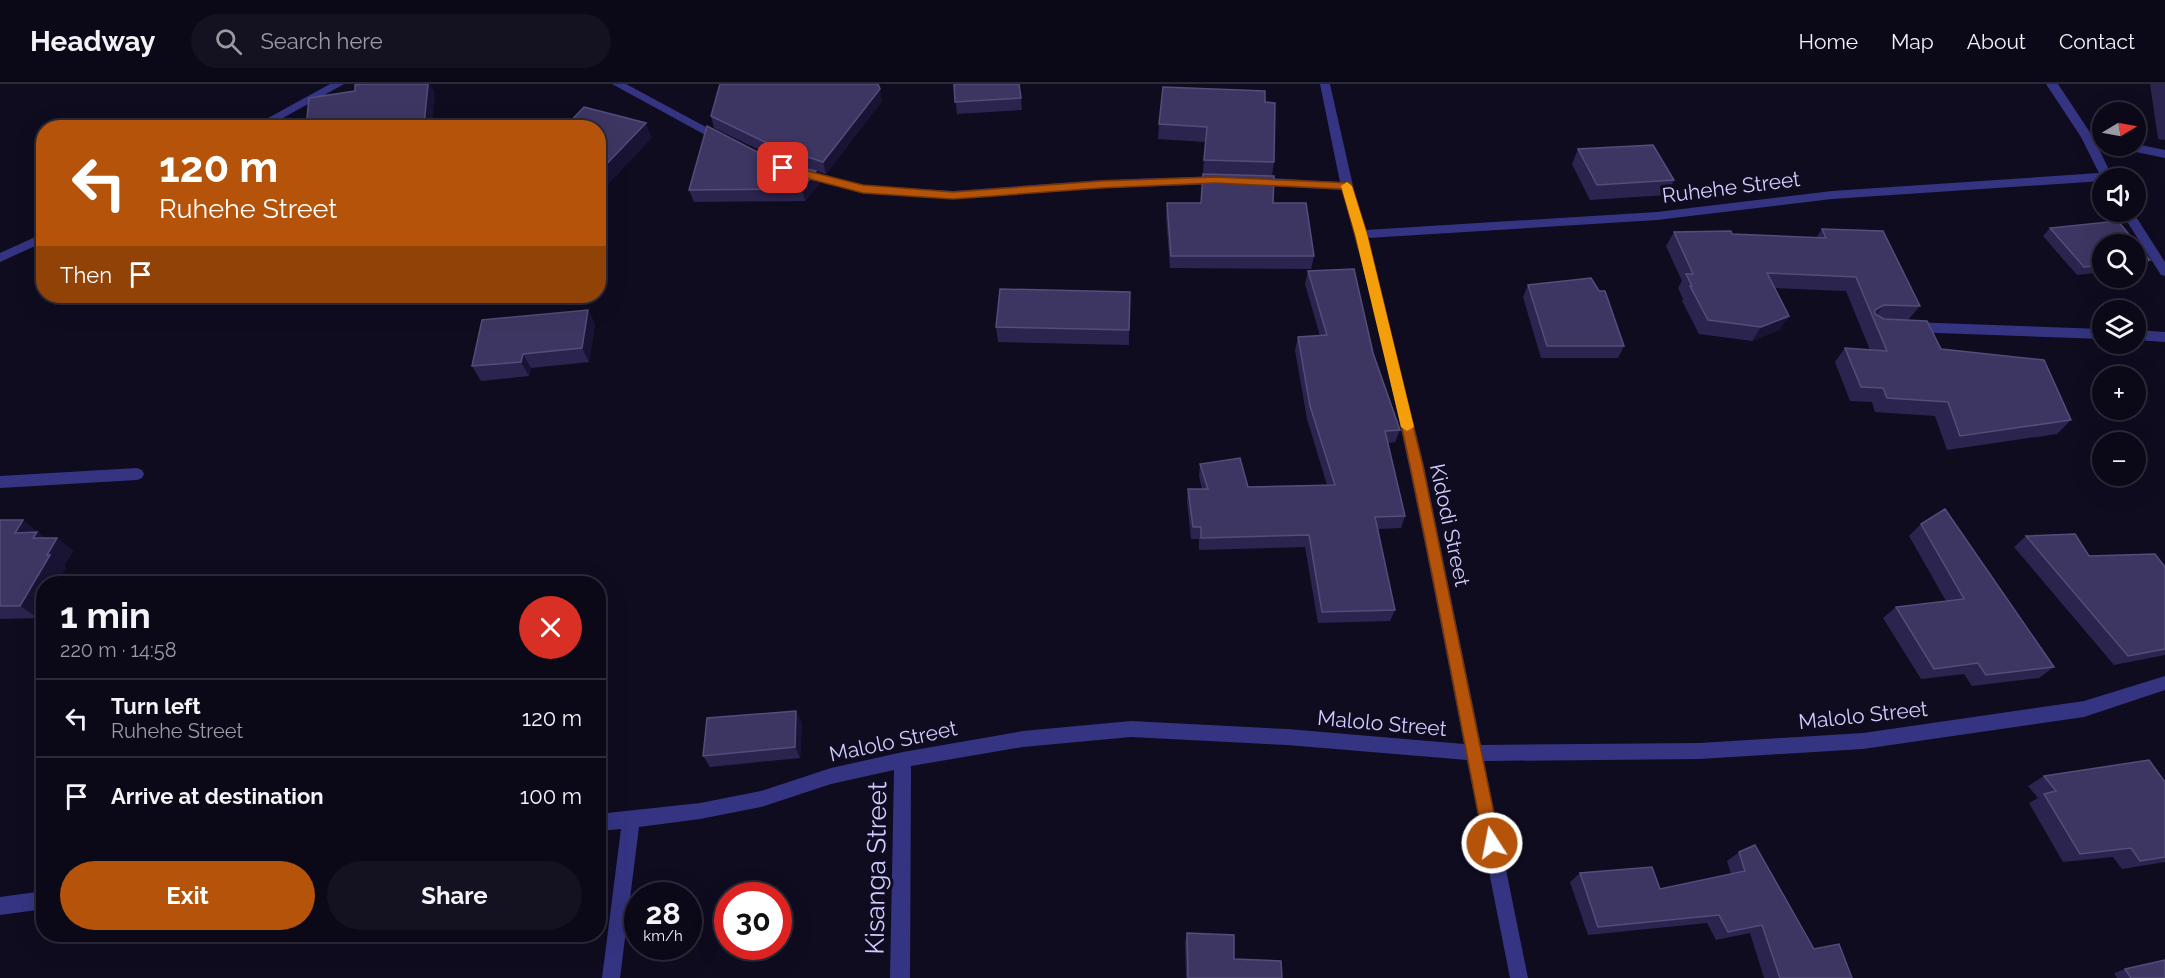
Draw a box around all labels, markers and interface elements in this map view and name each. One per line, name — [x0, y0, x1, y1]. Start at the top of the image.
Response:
search box — [191, 14, 611, 68]
text: Headway — [30, 25, 155, 58]
icon: search — [212, 25, 245, 58]
text: Search here — [260, 28, 383, 54]
text: Home — [1799, 29, 1858, 54]
text: Map — [1891, 29, 1934, 54]
text: About — [1967, 29, 2026, 54]
text: Contact — [2059, 29, 2135, 54]
north arrow — [2092, 102, 2146, 156]
map controls — [2092, 102, 2146, 486]
pin — [757, 142, 808, 193]
text: 120 m — [159, 143, 278, 192]
icon: left — [60, 144, 138, 222]
icon: arrive — [766, 151, 799, 184]
street label: Ruhehe Street — [1661, 166, 1801, 208]
button: sound — [2092, 168, 2146, 222]
text: Ruhehe Street — [159, 193, 337, 224]
button: search — [2092, 234, 2146, 288]
icon: arrive — [124, 258, 157, 291]
text: Then — [60, 262, 112, 288]
button: layers — [2092, 300, 2146, 354]
button: + — [2092, 366, 2146, 420]
button: − — [2092, 432, 2146, 486]
street label: Kidodi Street — [1425, 461, 1475, 589]
text: 1 min — [60, 594, 151, 636]
button: close — [519, 596, 582, 659]
text: 220 m · 14:58 — [60, 638, 177, 662]
text: Turn left — [111, 693, 201, 719]
street label: Malolo Street — [1797, 696, 1929, 734]
icon: left — [60, 702, 93, 735]
text: 120 m — [522, 705, 582, 731]
street label: Malolo Street — [1316, 705, 1448, 741]
street label: Malolo Street — [827, 715, 959, 767]
text: Ruhehe Street — [111, 719, 243, 743]
icon: arrive — [60, 780, 93, 813]
street label: Kisanga Street — [859, 781, 893, 955]
text: Arrive at destination — [111, 783, 324, 809]
text: 100 m — [520, 783, 582, 809]
position arrow — [1460, 811, 1524, 875]
button: Exit — [60, 861, 315, 930]
button: Share — [327, 861, 582, 930]
speed limit sign: 30 — [714, 882, 792, 960]
text: 28 — [645, 896, 681, 931]
text: km/h — [643, 927, 683, 945]

